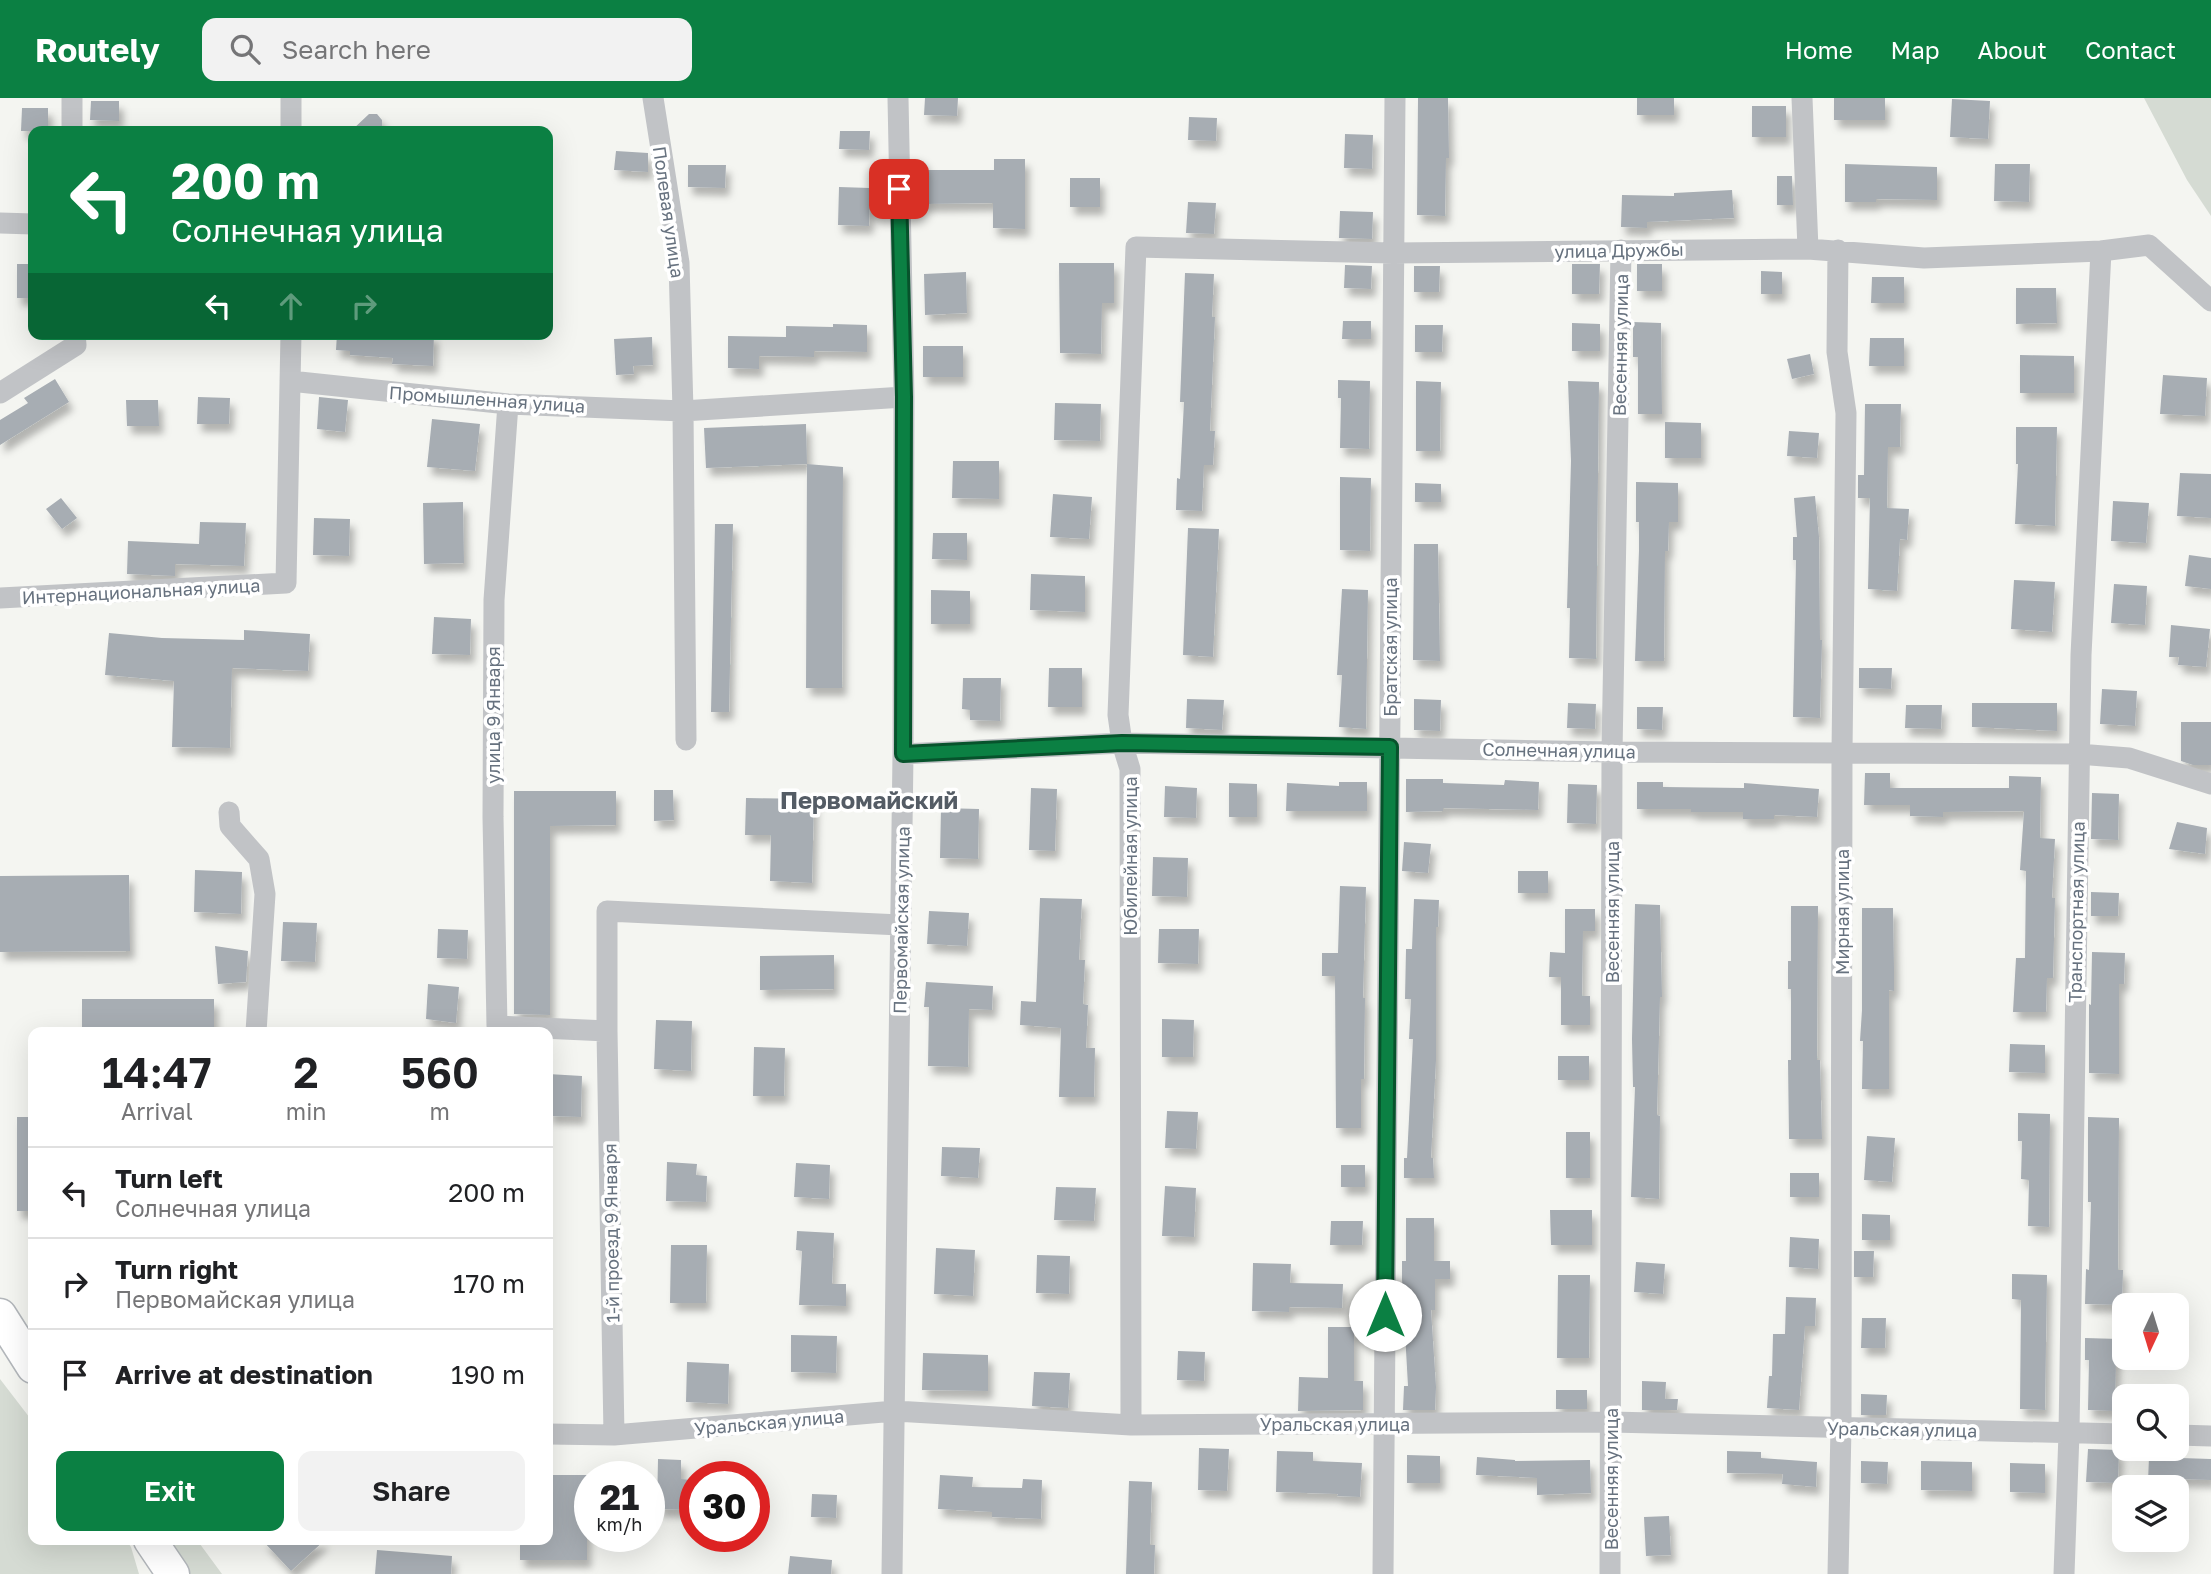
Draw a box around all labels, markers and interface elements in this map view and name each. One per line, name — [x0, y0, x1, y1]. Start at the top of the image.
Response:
search box — [202, 18, 692, 81]
text: Routely — [35, 30, 160, 69]
icon: search — [226, 30, 264, 68]
text: Search here — [282, 34, 431, 65]
text: Home — [1785, 35, 1853, 64]
text: Map — [1891, 35, 1940, 64]
text: About — [1978, 35, 2047, 64]
text: Contact — [2085, 35, 2176, 64]
street label: Полевая улица — [649, 145, 689, 279]
text: 200 m — [171, 151, 320, 210]
icon: left — [56, 154, 147, 245]
pin — [869, 159, 929, 219]
icon: arrive — [880, 170, 918, 208]
text: Солнечная улица — [171, 211, 444, 249]
street label: улица Дружбы — [1554, 238, 1684, 262]
street label: Весенняя улица — [1608, 274, 1632, 416]
icon: left — [199, 287, 237, 325]
icon: ahead — [272, 287, 310, 325]
icon: right — [345, 287, 383, 325]
street label: Промышленная улица — [388, 381, 586, 417]
street label: Интернациональная улица — [21, 574, 261, 608]
street label: Братская улица — [1379, 577, 1401, 717]
street label: улица 9 Января — [482, 646, 504, 784]
street label: Солнечная улица — [1482, 738, 1636, 762]
street label: Юбилейная улица — [1119, 776, 1141, 936]
district label: Первомайский — [780, 785, 958, 814]
street label: Транспортная улица — [2063, 821, 2089, 1003]
street label: Первомайская улица — [888, 826, 914, 1014]
street label: Весенняя улица — [1601, 841, 1623, 983]
street label: Мирная улица — [1831, 849, 1853, 975]
text: 14:47 — [102, 1047, 212, 1097]
text: 2 — [294, 1047, 319, 1097]
text: 560 — [401, 1047, 479, 1097]
text: Arrival — [121, 1097, 193, 1125]
text: min — [286, 1097, 327, 1125]
text: m — [430, 1097, 450, 1125]
street label: 1-й проезд 9 Января — [598, 1143, 624, 1323]
text: Turn left — [115, 1163, 223, 1194]
icon: left — [56, 1174, 94, 1212]
text: 200 m — [448, 1177, 525, 1208]
text: Солнечная улица — [115, 1194, 311, 1222]
text: Turn right — [115, 1254, 238, 1285]
icon: right — [56, 1265, 94, 1303]
text: 170 m — [453, 1268, 525, 1299]
position arrow — [1348, 1278, 1422, 1352]
text: Первомайская улица — [115, 1285, 355, 1313]
north arrow — [2112, 1293, 2189, 1370]
map controls — [2112, 1293, 2189, 1552]
icon: arrive — [56, 1356, 94, 1394]
text: Arrive at destination — [115, 1359, 373, 1390]
text: 190 m — [451, 1359, 525, 1390]
button: search — [2112, 1384, 2189, 1461]
street label: Уральская улица — [693, 1404, 845, 1440]
street label: Весенняя улица — [1600, 1408, 1622, 1550]
street label: Уральская улица — [1260, 1413, 1410, 1435]
street label: Уральская улица — [1827, 1417, 1977, 1441]
button: Exit — [56, 1451, 284, 1531]
button: Share — [298, 1451, 525, 1531]
speed limit sign: 30 — [679, 1461, 770, 1552]
button: layers — [2112, 1475, 2189, 1552]
text: 21 — [600, 1476, 639, 1518]
text: km/h — [597, 1513, 642, 1535]

